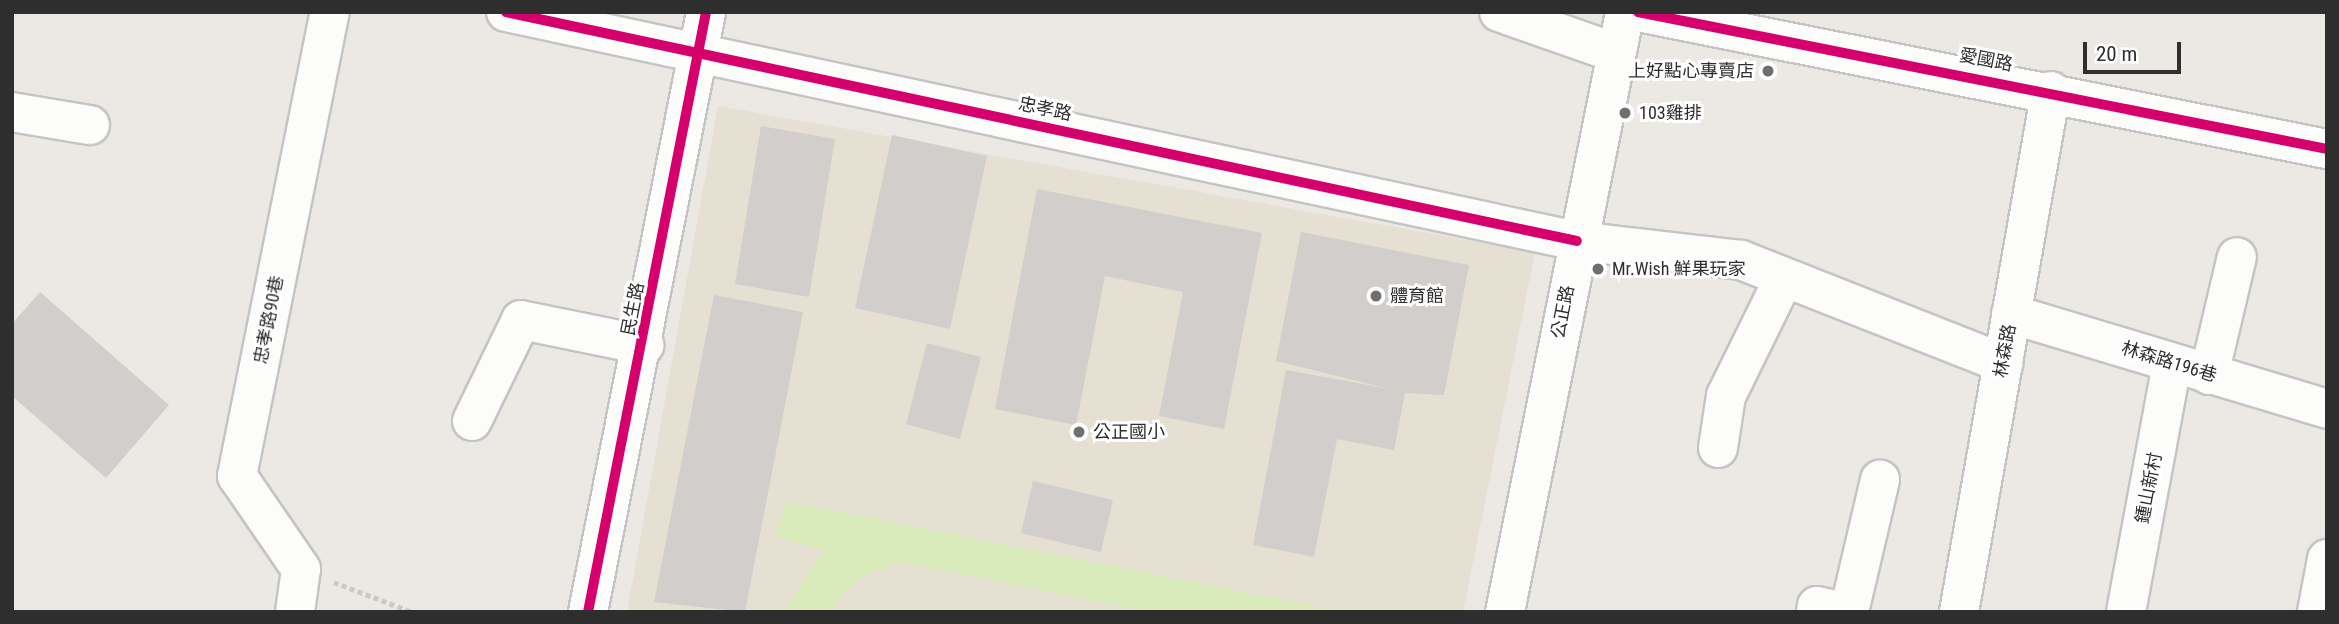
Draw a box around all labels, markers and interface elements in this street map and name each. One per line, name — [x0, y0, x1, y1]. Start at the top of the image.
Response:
scale bar — [2087, 28, 2185, 72]
text: 20 m — [2096, 42, 2137, 66]
street label: 愛國路 — [1957, 44, 2015, 76]
place label: 上好點心專賣店 — [1628, 60, 1754, 82]
marker: 上好點心專賣店 — [1760, 63, 1776, 79]
street label: 忠孝路 — [1016, 93, 1074, 125]
place label: 103雞排 — [1639, 102, 1702, 124]
marker: 103雞排 — [1617, 105, 1633, 121]
place label: Mr.Wish 鮮果玩家 — [1612, 258, 1746, 280]
marker: Mr.Wish 鮮果玩家 — [1590, 261, 1606, 277]
street label: 忠孝路90巷 — [250, 274, 288, 366]
street label: 民生路 — [617, 280, 649, 338]
street label: 公正路 — [1547, 283, 1579, 341]
place label: 體育館 — [1390, 285, 1444, 307]
marker: 體育館 — [1368, 288, 1384, 304]
street label: 林森路 — [1990, 323, 2020, 379]
street label: 林森路196巷 — [2119, 337, 2219, 387]
place label: 公正國小 — [1093, 421, 1165, 443]
marker: 公正國小 — [1071, 424, 1087, 440]
street label: 鍾山新村 — [2132, 451, 2166, 525]

